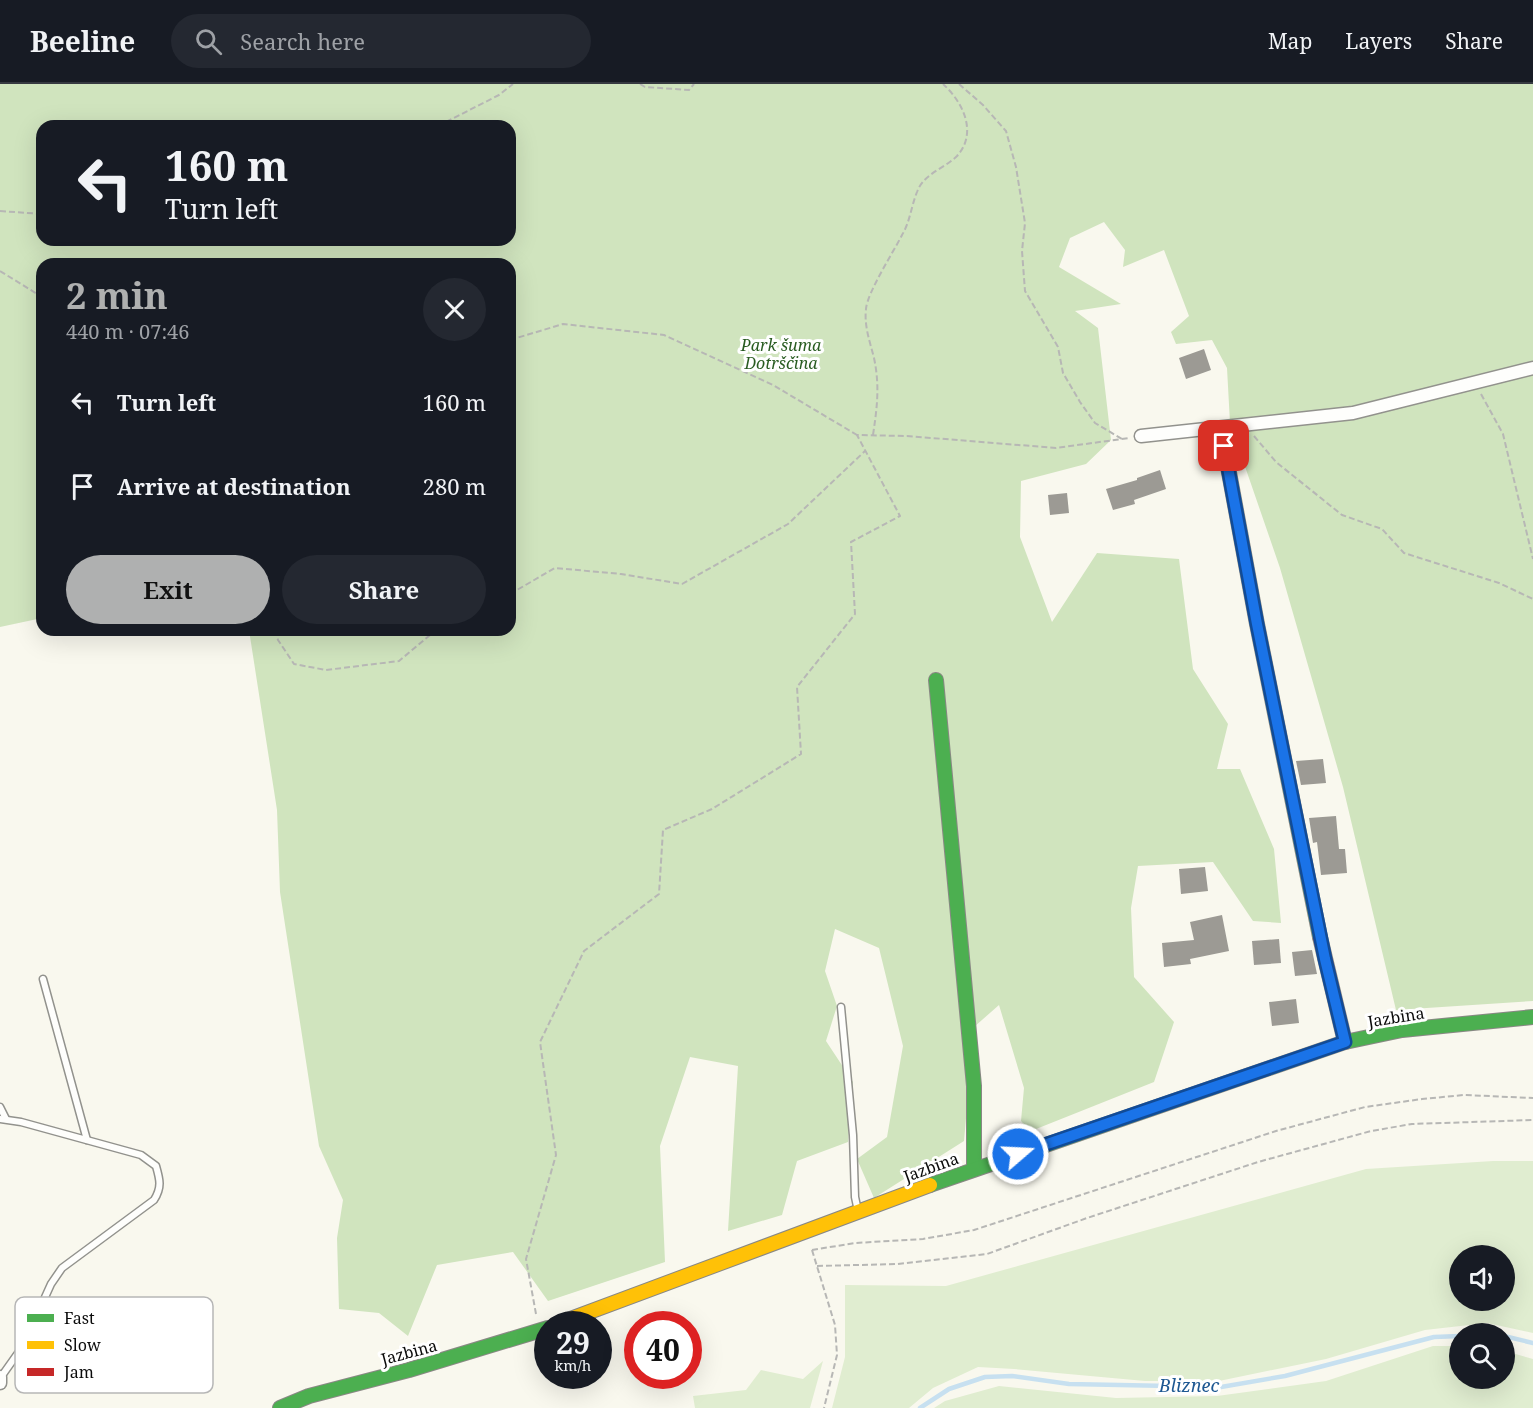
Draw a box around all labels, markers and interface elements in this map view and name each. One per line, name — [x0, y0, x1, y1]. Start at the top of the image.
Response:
search box — [171, 14, 591, 68]
text: Beeline — [30, 22, 135, 60]
icon: search — [192, 25, 225, 58]
text: Search here — [240, 26, 365, 56]
text: Map — [1268, 27, 1312, 55]
text: Layers — [1345, 27, 1412, 55]
text: Share — [1445, 27, 1503, 55]
text: 160 m — [165, 136, 289, 193]
icon: left — [66, 144, 144, 222]
text: Turn left — [165, 190, 278, 227]
text: 2 min — [66, 271, 168, 320]
button: close — [423, 278, 486, 341]
text: 440 m · 07:46 — [66, 318, 189, 345]
park label: Park šuma Dotrščina — [740, 334, 822, 374]
icon: left — [66, 386, 99, 419]
text: Turn left — [117, 387, 216, 417]
text: 160 m — [423, 387, 486, 417]
pin — [1198, 420, 1249, 471]
icon: arrive — [1207, 429, 1240, 462]
icon: arrive — [66, 470, 99, 503]
text: Arrive at destination — [117, 471, 351, 501]
text: 280 m — [423, 471, 486, 501]
button: Exit — [66, 555, 270, 624]
button: Share — [282, 555, 486, 624]
street label: Jazbina — [1365, 1002, 1426, 1032]
position arrow — [986, 1122, 1050, 1186]
street label: Jazbina — [899, 1147, 962, 1187]
map controls — [1449, 1245, 1515, 1389]
button: sound — [1449, 1245, 1515, 1311]
legend — [15, 1297, 213, 1393]
text: Fast — [64, 1307, 95, 1329]
speed limit sign: 40 — [624, 1311, 702, 1389]
text: 29 — [556, 1322, 590, 1363]
button: search — [1449, 1323, 1515, 1389]
text: Slow — [64, 1334, 101, 1356]
street label: Jazbina — [378, 1334, 439, 1370]
text: km/h — [555, 1355, 591, 1375]
text: Jam — [63, 1361, 94, 1383]
water label: Bliznec — [1158, 1373, 1219, 1397]

